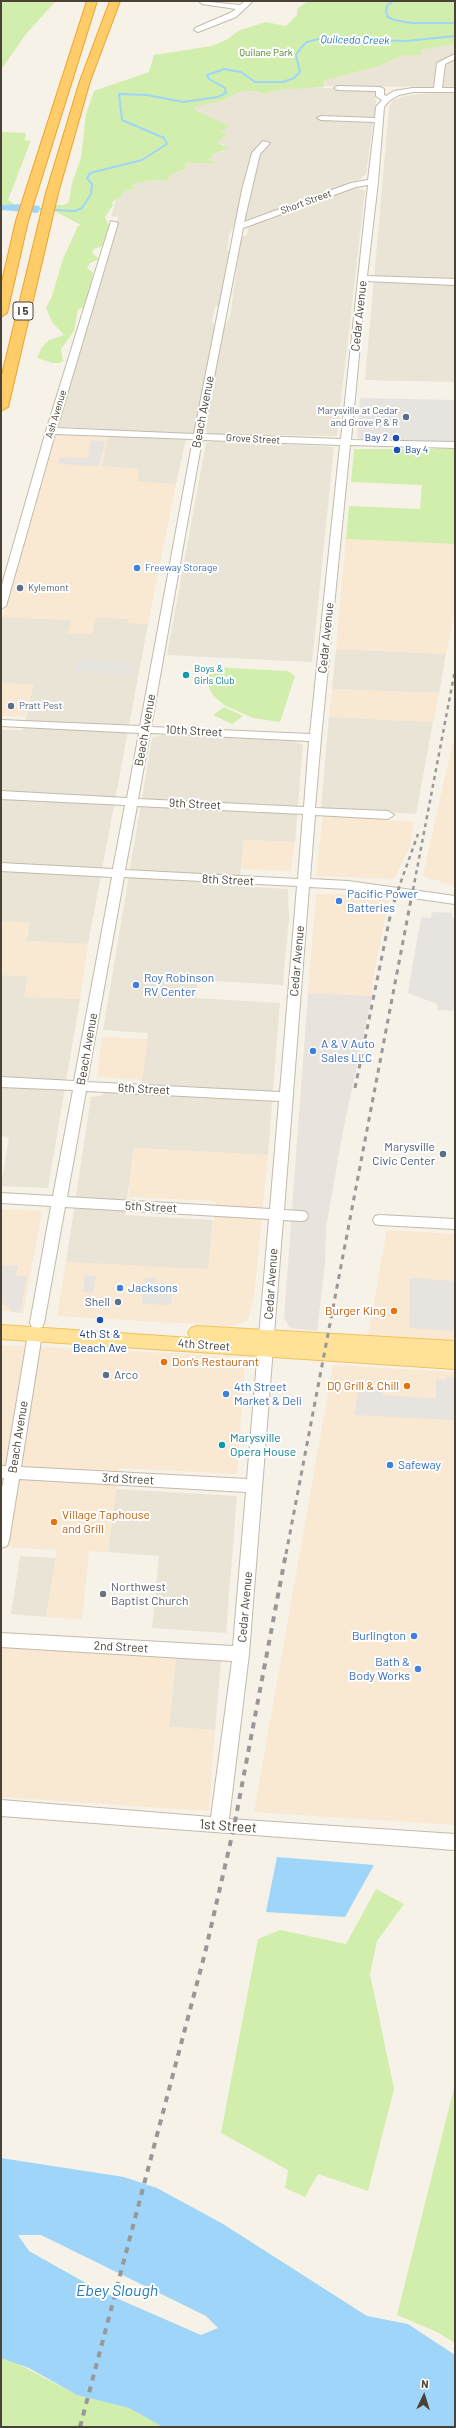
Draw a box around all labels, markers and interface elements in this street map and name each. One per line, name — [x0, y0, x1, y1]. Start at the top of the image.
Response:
water label: Quilceda Creek — [320, 33, 390, 47]
park label: Quilane Park — [239, 47, 293, 59]
street label: Short Street — [279, 187, 333, 217]
street label: Cedar Avenue — [348, 280, 370, 352]
road number: I 5 — [13, 302, 33, 320]
street label: Beach Avenue — [189, 375, 217, 449]
street label: Ash Avenue — [43, 388, 69, 440]
place label: Marysville at Cedar and Grove P & R — [317, 405, 398, 428]
marker: Marysville at Cedar and Grove P & R — [401, 412, 411, 422]
street label: Grove Street — [226, 432, 280, 446]
place label: Bay 2 — [365, 432, 388, 444]
marker: Bay 2 — [391, 433, 401, 443]
place label: Bay 4 — [405, 444, 428, 456]
marker: Bay 4 — [392, 445, 402, 455]
place label: Freeway Storage — [145, 562, 218, 574]
marker: Freeway Storage — [132, 563, 142, 573]
place label: Kylemont — [28, 582, 69, 594]
marker: Kylemont — [15, 583, 25, 593]
street label: Cedar Avenue — [315, 602, 337, 674]
place label: Boys & Girls Club — [194, 663, 235, 686]
marker: Boys & Girls Club — [181, 670, 191, 680]
street label: Beach Avenue — [132, 693, 158, 767]
place label: Pratt Pest — [19, 700, 62, 712]
marker: Pratt Pest — [6, 701, 16, 711]
street label: 10th Street — [165, 722, 223, 740]
street label: 9th Street — [169, 795, 221, 813]
street label: 8th Street — [202, 871, 254, 889]
place label: Pacific Power Batteries — [347, 887, 418, 915]
marker: Pacific Power Batteries — [334, 896, 344, 906]
street label: Cedar Avenue — [287, 925, 307, 997]
place label: Roy Robinson RV Center — [144, 971, 214, 999]
marker: Roy Robinson RV Center — [131, 980, 141, 990]
street label: Beach Avenue — [74, 1012, 100, 1086]
place label: A & V Auto Sales LLC — [321, 1037, 375, 1065]
marker: A & V Auto Sales LLC — [308, 1046, 318, 1056]
street label: 6th Street — [118, 1080, 170, 1098]
place label: Marysville Civic Center — [372, 1140, 435, 1168]
marker: Marysville Civic Center — [438, 1149, 448, 1159]
street label: 5th Street — [125, 1198, 177, 1216]
street label: Cedar Avenue — [261, 1248, 281, 1320]
place label: Jacksons — [128, 1281, 178, 1295]
marker: Jacksons — [115, 1283, 125, 1293]
place label: Shell — [85, 1295, 110, 1309]
marker: Shell — [113, 1297, 123, 1307]
place label: Burger King — [325, 1304, 386, 1318]
marker: Burger King — [389, 1306, 399, 1316]
marker: 4th St & Beach Ave — [95, 1315, 105, 1325]
place label: 4th St & Beach Ave — [73, 1327, 127, 1355]
street label: 4th Street — [177, 1336, 231, 1354]
place label: Don's Restaurant — [172, 1355, 259, 1369]
marker: Don's Restaurant — [159, 1357, 169, 1367]
place label: Arco — [114, 1368, 138, 1382]
marker: Arco — [101, 1370, 111, 1380]
place label: DQ Grill & Chill — [327, 1379, 399, 1393]
place label: 4th Street Market & Deli — [234, 1380, 302, 1408]
marker: DQ Grill & Chill — [402, 1381, 412, 1391]
marker: 4th Street Market & Deli — [221, 1389, 231, 1399]
street label: Beach Avenue — [5, 1400, 31, 1474]
place label: Marysville Opera House — [230, 1431, 296, 1459]
marker: Marysville Opera House — [217, 1440, 227, 1450]
place label: Safeway — [398, 1458, 441, 1472]
marker: Safeway — [385, 1460, 395, 1470]
street label: 3rd Street — [102, 1470, 154, 1488]
place label: Village Taphouse and Grill — [62, 1508, 150, 1536]
marker: Village Taphouse and Grill — [49, 1517, 59, 1527]
street label: Cedar Avenue — [235, 1571, 255, 1643]
place label: Northwest Baptist Church — [111, 1580, 188, 1608]
marker: Northwest Baptist Church — [98, 1589, 108, 1599]
place label: Burlington — [352, 1629, 406, 1643]
marker: Burlington — [409, 1631, 419, 1641]
street label: 2nd Street — [93, 1638, 149, 1656]
place label: Bath & Body Works — [349, 1655, 410, 1683]
marker: Bath & Body Works — [413, 1664, 423, 1674]
street label: 1st Street — [199, 1816, 257, 1836]
water label: Ebey Slough — [76, 2281, 158, 2301]
north arrow — [404, 2376, 444, 2416]
text: N — [421, 2377, 429, 2390]

